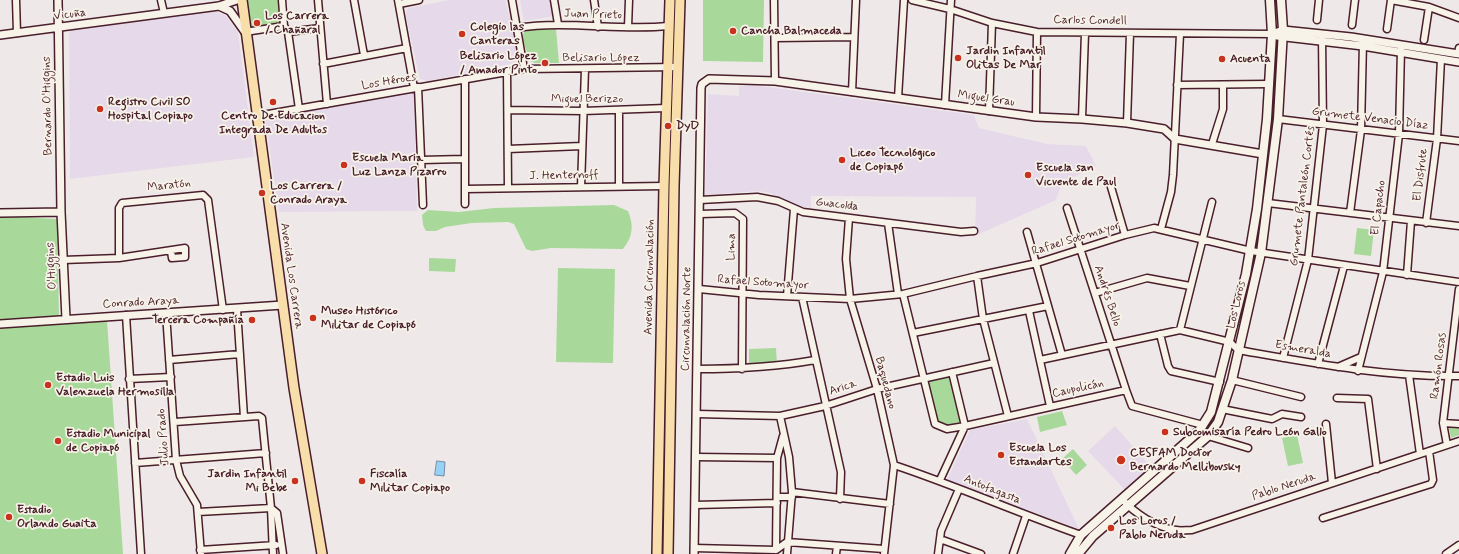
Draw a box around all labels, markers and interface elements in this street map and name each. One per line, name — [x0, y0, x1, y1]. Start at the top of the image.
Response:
street label: Vicuña — [53, 6, 87, 24]
street label: Juan Prieto — [564, 7, 622, 23]
place label: Los Carrera / Chañaral — [265, 9, 329, 37]
street label: Carlos Condell — [1053, 13, 1127, 29]
marker: Los Carrera / Chañaral — [252, 18, 262, 28]
place label: Colegio las Canteras — [470, 20, 524, 48]
place label: Cancha Balmaceda — [741, 24, 842, 38]
marker: Cancha Balmaceda — [728, 26, 738, 36]
marker: Colegio las Canteras — [457, 29, 467, 39]
place label: Jardin Infantil Olitas De Mar — [966, 44, 1046, 72]
place label: Belisario López / Amador Pinto — [460, 49, 537, 77]
street label: Belisario López — [562, 51, 640, 65]
place label: Acuenta — [1230, 52, 1271, 66]
marker: Jardin Infantil Olitas De Mar — [953, 53, 963, 63]
marker: Acuenta — [1217, 54, 1227, 64]
street label: Bernardo O'Higgins — [40, 56, 56, 156]
marker: Belisario López / Amador Pinto — [540, 58, 550, 68]
street label: Los Héroes — [361, 70, 417, 94]
street label: Miguel Grau — [957, 88, 1015, 110]
street label: Miguel Berizzo — [551, 92, 623, 106]
place label: Registro Civil SO Hospital Copiapo — [108, 95, 193, 123]
marker: Centro De Educacion Integrada De Adultos — [268, 97, 278, 107]
marker: Registro Civil SO Hospital Copiapo — [95, 104, 105, 114]
street label: Grumete Venacio Díaz — [1311, 105, 1429, 133]
place label: Centro De Educacion Integrada De Adultos — [219, 109, 327, 137]
place label: DyD — [676, 119, 699, 133]
marker: DyD — [663, 121, 673, 131]
street label: Grumete Pantaleón Cortés — [1287, 125, 1319, 267]
place label: Liceo Tecnológico de Copiapó — [850, 146, 935, 174]
street label: El Disfrute — [1411, 148, 1431, 202]
place label: Escuela Maria Luz Lanza Pizarro — [352, 151, 447, 179]
marker: Liceo Tecnológico de Copiapó — [837, 155, 847, 165]
marker: Escuela Maria Luz Lanza Pizarro — [339, 160, 349, 170]
place label: Escuela san Vicvente de Paul — [1036, 161, 1116, 189]
street label: J. Henternoff — [529, 168, 599, 184]
marker: Escuela san Vicvente de Paul — [1023, 170, 1033, 180]
street label: Maratón — [147, 177, 191, 195]
place label: Los Carrera / Conrado Araya — [270, 179, 347, 207]
street label: El Capacho — [1368, 180, 1390, 236]
marker: Los Carrera / Conrado Araya — [257, 188, 267, 198]
street label: Guacolda — [815, 195, 859, 215]
street label: Avenida Circunvalación — [642, 219, 658, 335]
street label: Rafael Sotomayor — [1030, 219, 1122, 259]
street label: Avenida Los Carrera — [276, 222, 306, 330]
street label: Lima — [725, 233, 739, 261]
street label: O'Higgins — [44, 242, 60, 290]
street label: Andrés Bello — [1090, 264, 1124, 328]
street label: Circunvalación Norte — [679, 267, 695, 371]
street label: Rafael Sotomayor — [717, 273, 809, 293]
street label: Los Loros — [1225, 280, 1249, 330]
street label: Conrado Araya — [102, 294, 180, 312]
place label: Museo Histórico Militar de Copiapó — [321, 304, 416, 332]
place label: Tercera Compañía — [152, 313, 244, 327]
marker: Museo Histórico Militar de Copiapó — [308, 313, 318, 323]
marker: Tercera Compañía — [247, 315, 257, 325]
street label: Ramón Rosas — [1428, 332, 1450, 400]
street label: Esmeralda — [1274, 338, 1332, 362]
street label: Baquedano — [871, 355, 899, 411]
place label: Estadio Luis Valenzuela Hermosilla — [56, 371, 174, 399]
street label: Arica — [827, 377, 859, 399]
street label: Caupolicán — [1051, 377, 1105, 401]
marker: Estadio Luis Valenzuela Hermosilla — [43, 380, 53, 390]
street label: Julio Prado — [155, 408, 173, 466]
place label: Subcomisaría Pedro León Gallo — [1173, 425, 1327, 439]
place label: Estadio Municipal de Copiapó — [66, 427, 151, 455]
marker: Subcomisaría Pedro León Gallo — [1160, 427, 1170, 437]
marker: Estadio Municipal de Copiapó — [53, 436, 63, 446]
place label: Escuela Los Estandartes — [1009, 441, 1072, 469]
place label: CESFAM Doctor Bernardo Mellibovsky — [1130, 446, 1240, 474]
marker: Escuela Los Estandartes — [996, 450, 1006, 460]
marker: CESFAM Doctor Bernardo Mellibovsky — [1115, 454, 1127, 466]
place label: Jardin Infantil Mi Bebe — [207, 467, 287, 495]
place label: Fiscalía Militar Copiapo — [370, 467, 450, 495]
street label: Pablo Neruda — [1250, 470, 1318, 504]
street label: Antofagasta — [961, 472, 1023, 508]
marker: Jardin Infantil Mi Bebe — [290, 476, 300, 486]
marker: Fiscalía Militar Copiapo — [357, 476, 367, 486]
place label: Estadio Orlando Guaita — [17, 503, 97, 531]
marker: Estadio Orlando Guaita — [4, 512, 14, 522]
place label: Los Loros / Pablo Neruda — [1119, 514, 1185, 542]
marker: Los Loros / Pablo Neruda — [1106, 523, 1116, 533]

